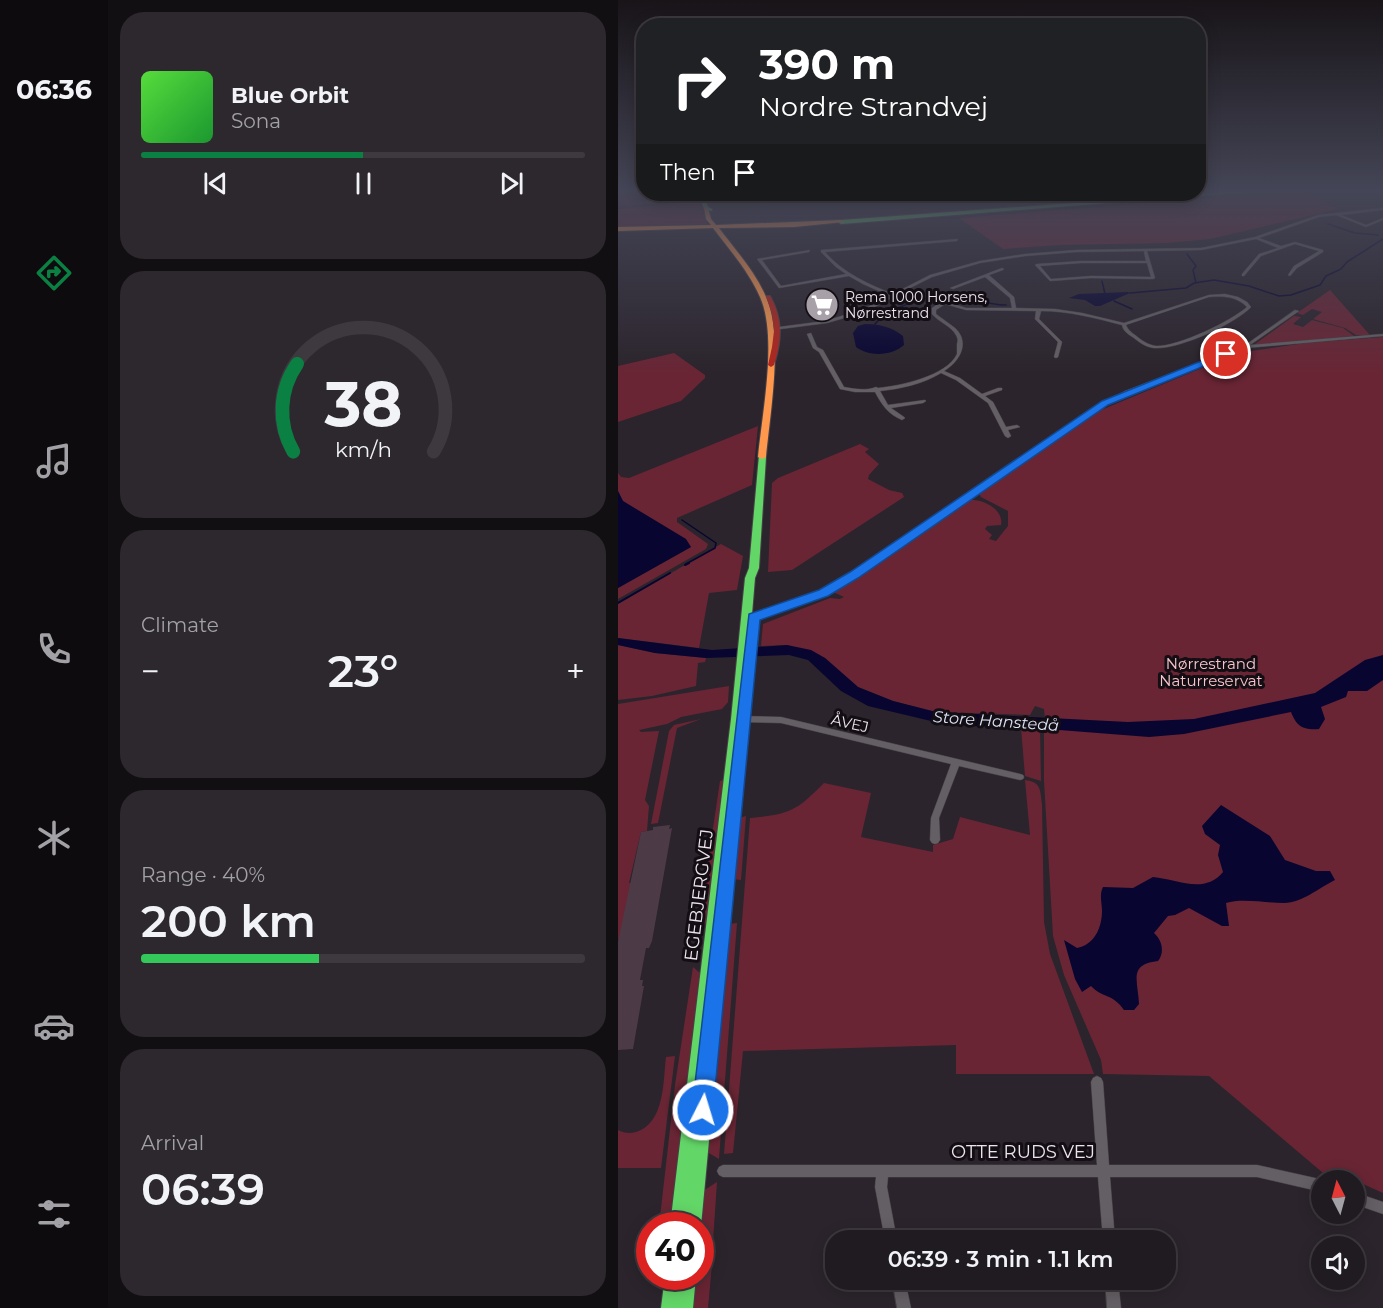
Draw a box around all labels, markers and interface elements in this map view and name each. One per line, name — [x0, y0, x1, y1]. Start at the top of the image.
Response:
text: 390 m — [759, 38, 895, 90]
icon: right — [660, 42, 738, 120]
text: 06:36 — [16, 73, 92, 106]
text: Blue Orbit — [231, 82, 349, 109]
text: Nordre Strandvej — [759, 90, 988, 123]
text: Sona — [231, 109, 281, 133]
icon: arrive — [728, 156, 761, 189]
text: Then — [660, 159, 716, 186]
icon: previous — [199, 167, 232, 200]
icon: pause — [347, 167, 380, 200]
icon: next — [495, 167, 528, 200]
icon: directions — [33, 252, 75, 294]
supermarket icon: Rema 1000 Horsens, Nørrestrand — [804, 287, 840, 323]
place label: Rema 1000 Horsens, Nørrestrand — [845, 288, 987, 322]
pin — [1200, 328, 1251, 379]
icon: arrive — [1209, 337, 1242, 370]
text: 38 — [323, 366, 402, 442]
text: km/h — [334, 436, 392, 462]
icon: music — [33, 440, 75, 482]
text: Climate — [141, 613, 219, 637]
icon: phone — [33, 628, 75, 670]
text: 23° — [328, 643, 398, 698]
text: − — [141, 651, 160, 691]
text: + — [566, 651, 585, 691]
park label: Nørrestrand Naturreservat — [1159, 654, 1263, 690]
water label: Store Hanstedå — [932, 707, 1060, 735]
street label: ÅVEJ — [829, 709, 871, 737]
icon: climate — [33, 817, 75, 859]
street label: EGEBJERGVEJ — [680, 828, 718, 962]
text: Range · 40% — [141, 863, 265, 887]
text: 200 km — [141, 893, 316, 948]
icon: car — [33, 1005, 75, 1047]
position arrow — [671, 1078, 735, 1142]
text: Arrival — [141, 1131, 204, 1155]
street label: OTTE RUDS VEJ — [951, 1141, 1095, 1163]
text: 06:39 — [141, 1161, 265, 1216]
north arrow — [1311, 1170, 1365, 1224]
map controls — [1311, 1170, 1365, 1290]
icon: filters — [33, 1193, 75, 1235]
speed limit sign: 40 — [636, 1212, 714, 1290]
button: sound — [1311, 1236, 1365, 1290]
text: 06:39 · 3 min · 1.1 km — [888, 1246, 1113, 1273]

